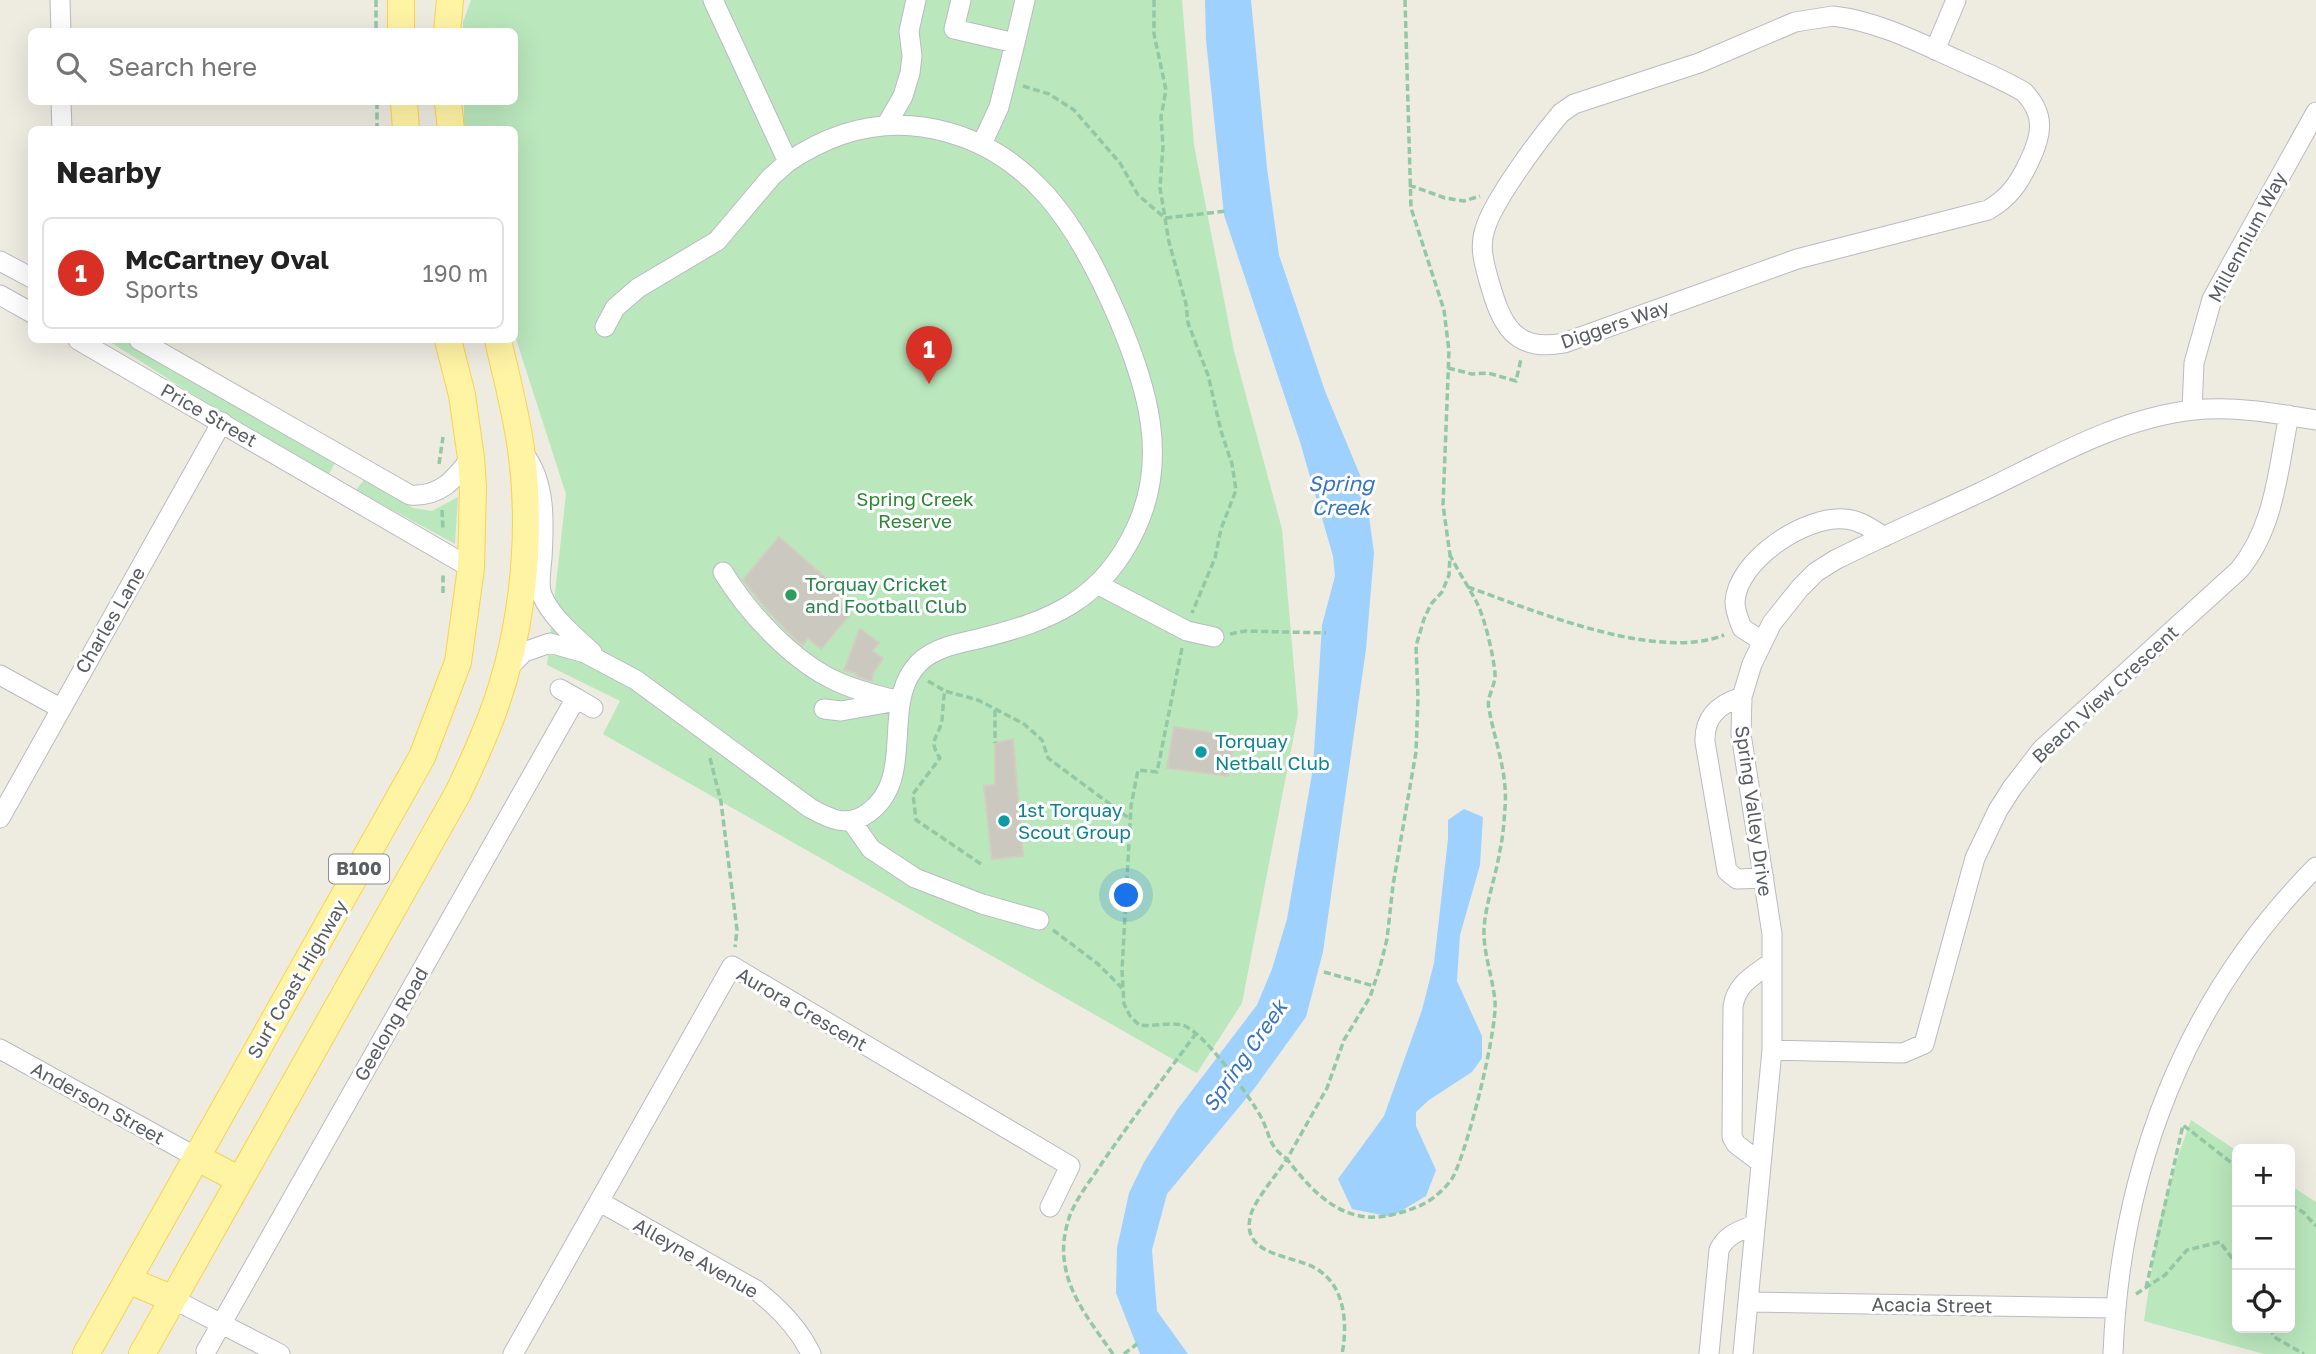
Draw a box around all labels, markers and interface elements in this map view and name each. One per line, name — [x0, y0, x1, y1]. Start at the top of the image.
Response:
search box — [28, 28, 518, 105]
icon: search — [52, 48, 90, 86]
text: Search here — [108, 51, 257, 82]
text: Nearby — [56, 154, 161, 190]
street label: Millennium Way — [2203, 167, 2291, 306]
text: McCartney Oval — [125, 244, 329, 275]
text: 1 — [75, 259, 87, 287]
text: 190 m — [423, 259, 488, 287]
text: Sports — [125, 275, 199, 303]
street label: Diggers Way — [1557, 294, 1673, 353]
pin: 1 — [906, 326, 952, 384]
street label: Price Street — [157, 378, 261, 451]
water label: Spring Creek — [1308, 470, 1376, 520]
park label: Spring Creek Reserve — [856, 487, 974, 532]
street label: Charles Lane — [70, 562, 149, 677]
place label: Torquay Cricket and Football Club — [805, 572, 967, 617]
marker: Torquay Cricket and Football Club — [783, 587, 799, 603]
street label: Beach View Crescent — [2027, 620, 2183, 767]
street label: Spring Valley Drive — [1731, 724, 1778, 898]
place label: Torquay Netball Club — [1215, 729, 1330, 774]
marker: Torquay Netball Club — [1193, 744, 1209, 760]
place label: 1st Torquay Scout Group — [1018, 798, 1131, 843]
marker: 1st Torquay Scout Group — [996, 813, 1012, 829]
road number: B100 — [329, 854, 389, 884]
your location — [1109, 878, 1143, 912]
street label: Surf Coast Highway — [242, 895, 352, 1062]
street label: Aurora Crescent — [733, 962, 872, 1055]
street label: Geelong Road — [349, 963, 432, 1085]
water label: Spring Creek — [1196, 993, 1293, 1116]
street label: Anderson Street — [28, 1056, 169, 1149]
map controls — [2232, 1144, 2295, 1333]
button: + — [2232, 1144, 2295, 1207]
button: − — [2232, 1207, 2295, 1270]
street label: Alleyne Avenue — [630, 1213, 763, 1303]
button: locate — [2232, 1270, 2295, 1333]
street label: Acacia Street — [1871, 1292, 1993, 1317]

